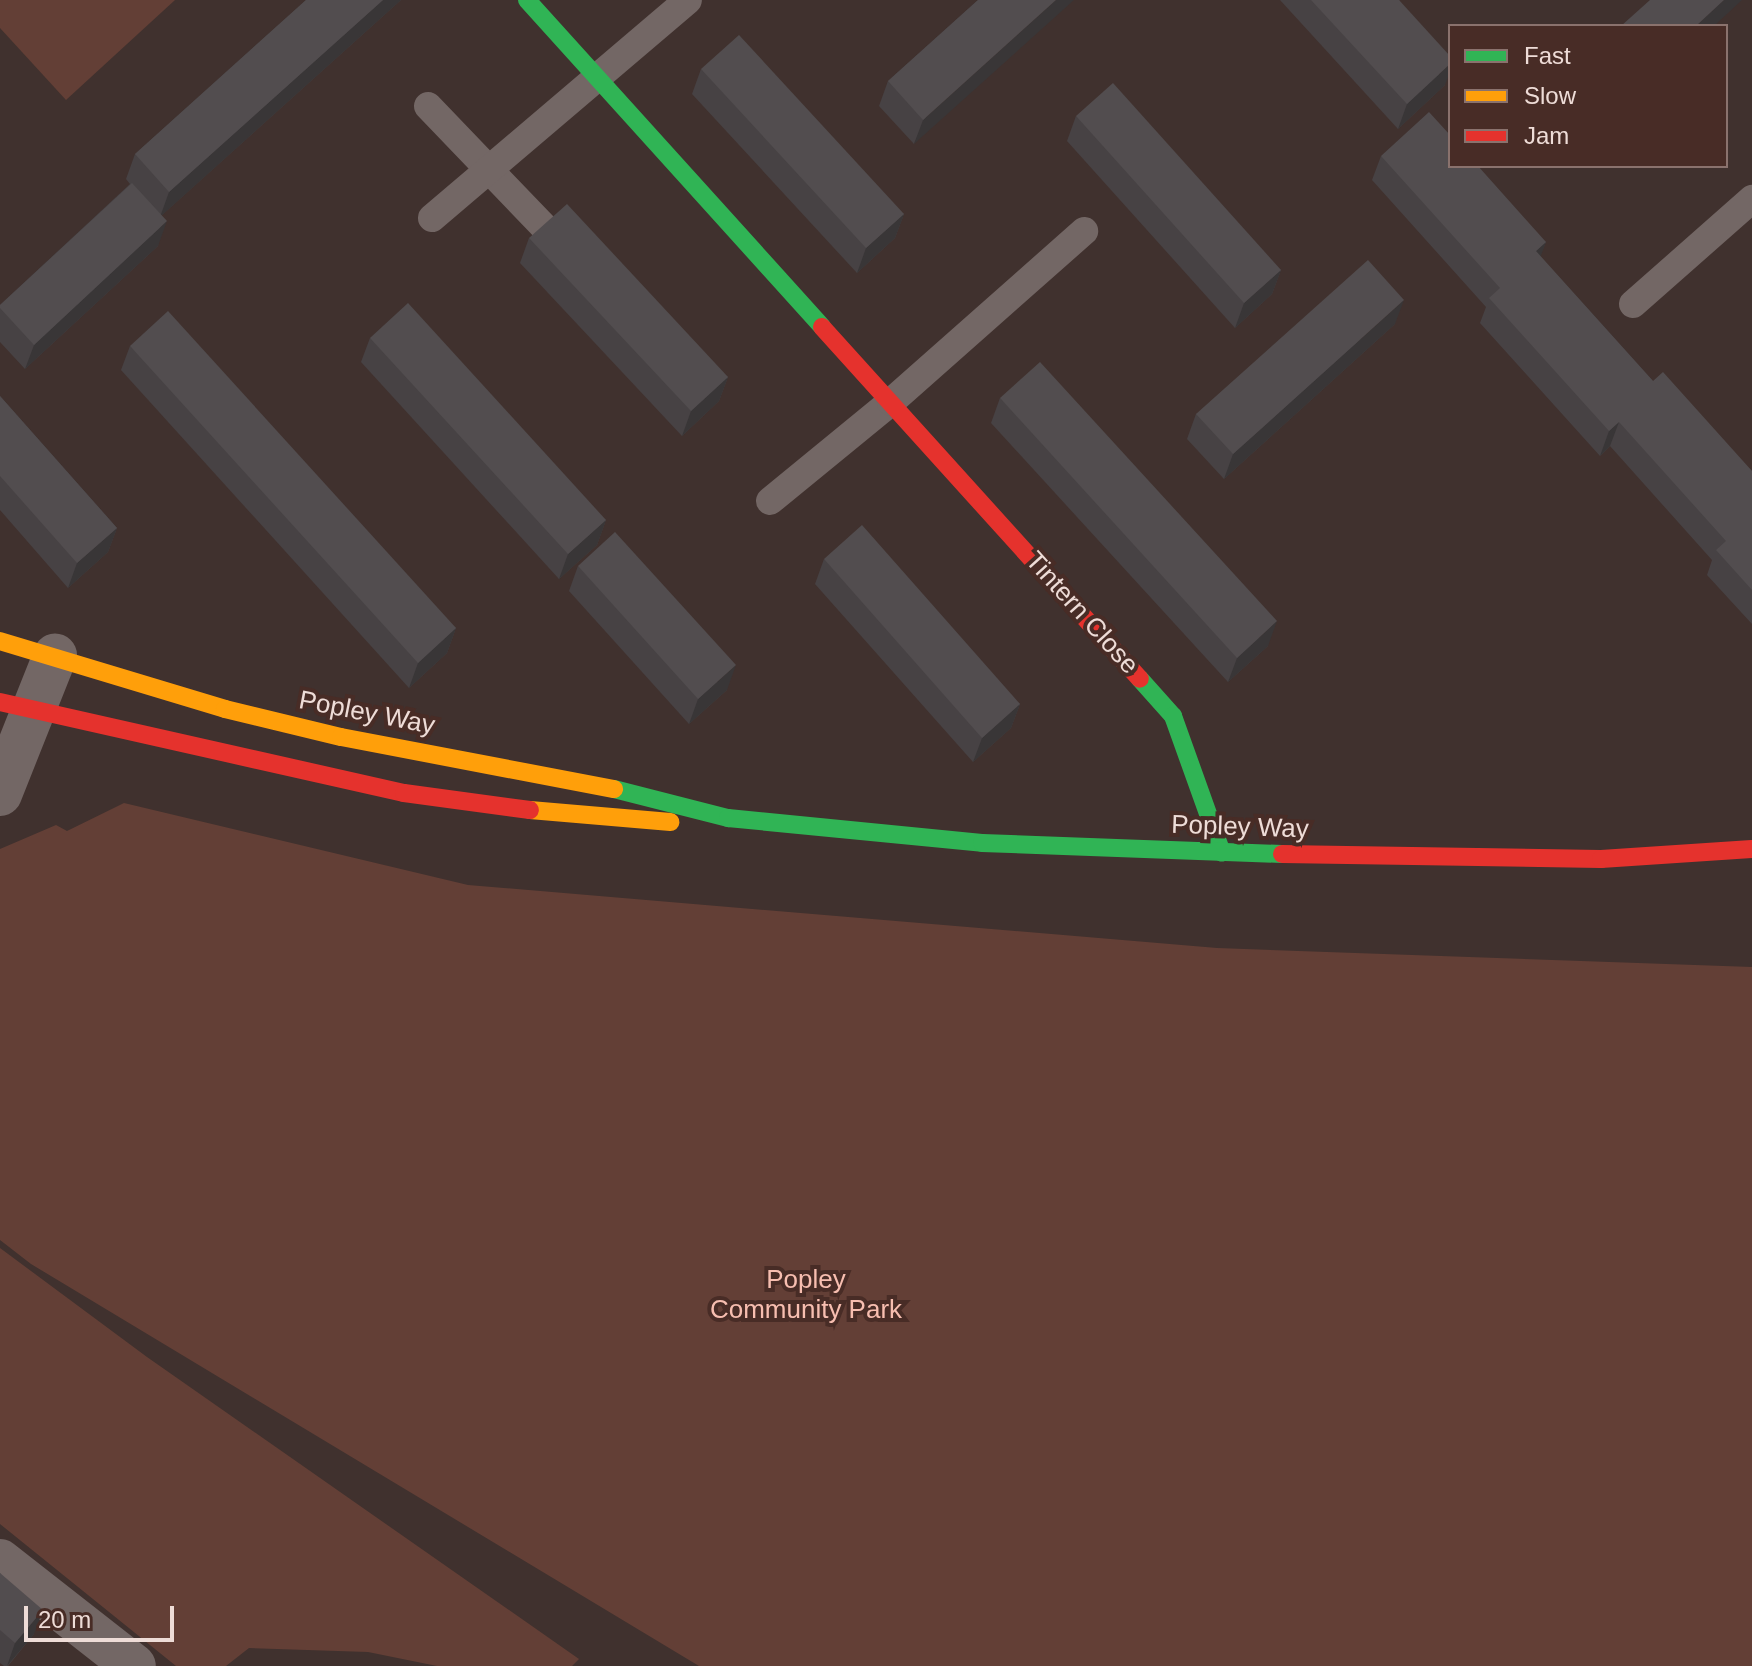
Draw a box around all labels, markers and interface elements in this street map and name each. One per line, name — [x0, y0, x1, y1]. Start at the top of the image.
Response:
legend — [1448, 24, 1728, 168]
text: Fast — [1524, 42, 1571, 69]
text: Slow — [1524, 82, 1576, 109]
text: Jam — [1524, 122, 1569, 149]
street label: Tintern Close — [1019, 545, 1145, 681]
street label: Popley Way — [296, 685, 438, 741]
street label: Popley Way — [1171, 809, 1309, 845]
park label: Popley Community Park — [710, 1264, 902, 1326]
scale bar — [28, 1590, 178, 1640]
text: 20 m — [38, 1606, 91, 1633]

